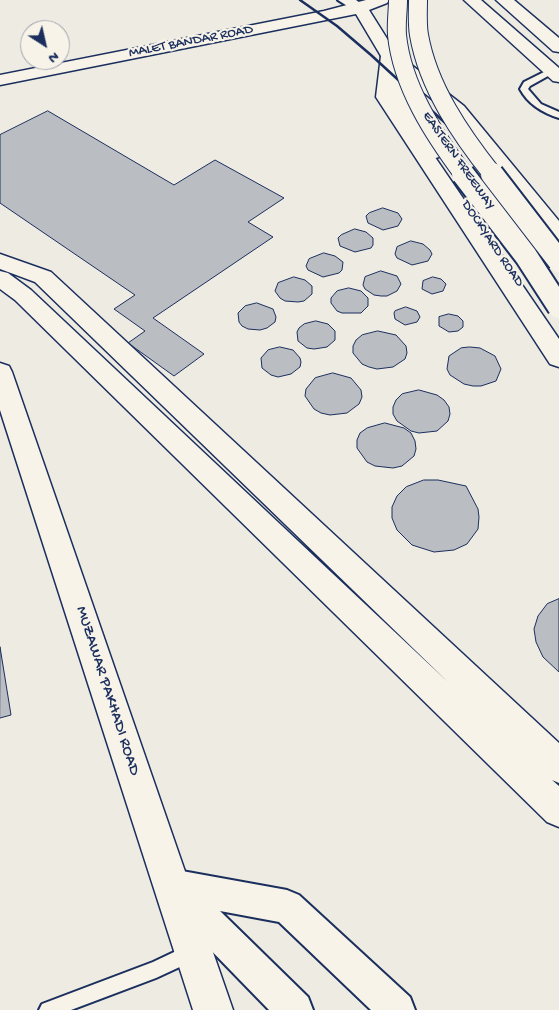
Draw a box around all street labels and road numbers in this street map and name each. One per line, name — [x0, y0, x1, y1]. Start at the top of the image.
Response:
street label: MALET BANDAR ROAD — [127, 22, 255, 62]
street label: EASTERN FREEWAY — [418, 109, 498, 213]
street label: DOCKYARD ROAD — [457, 198, 527, 290]
street label: MUZAWAR PAKHADI ROAD — [71, 604, 143, 778]

